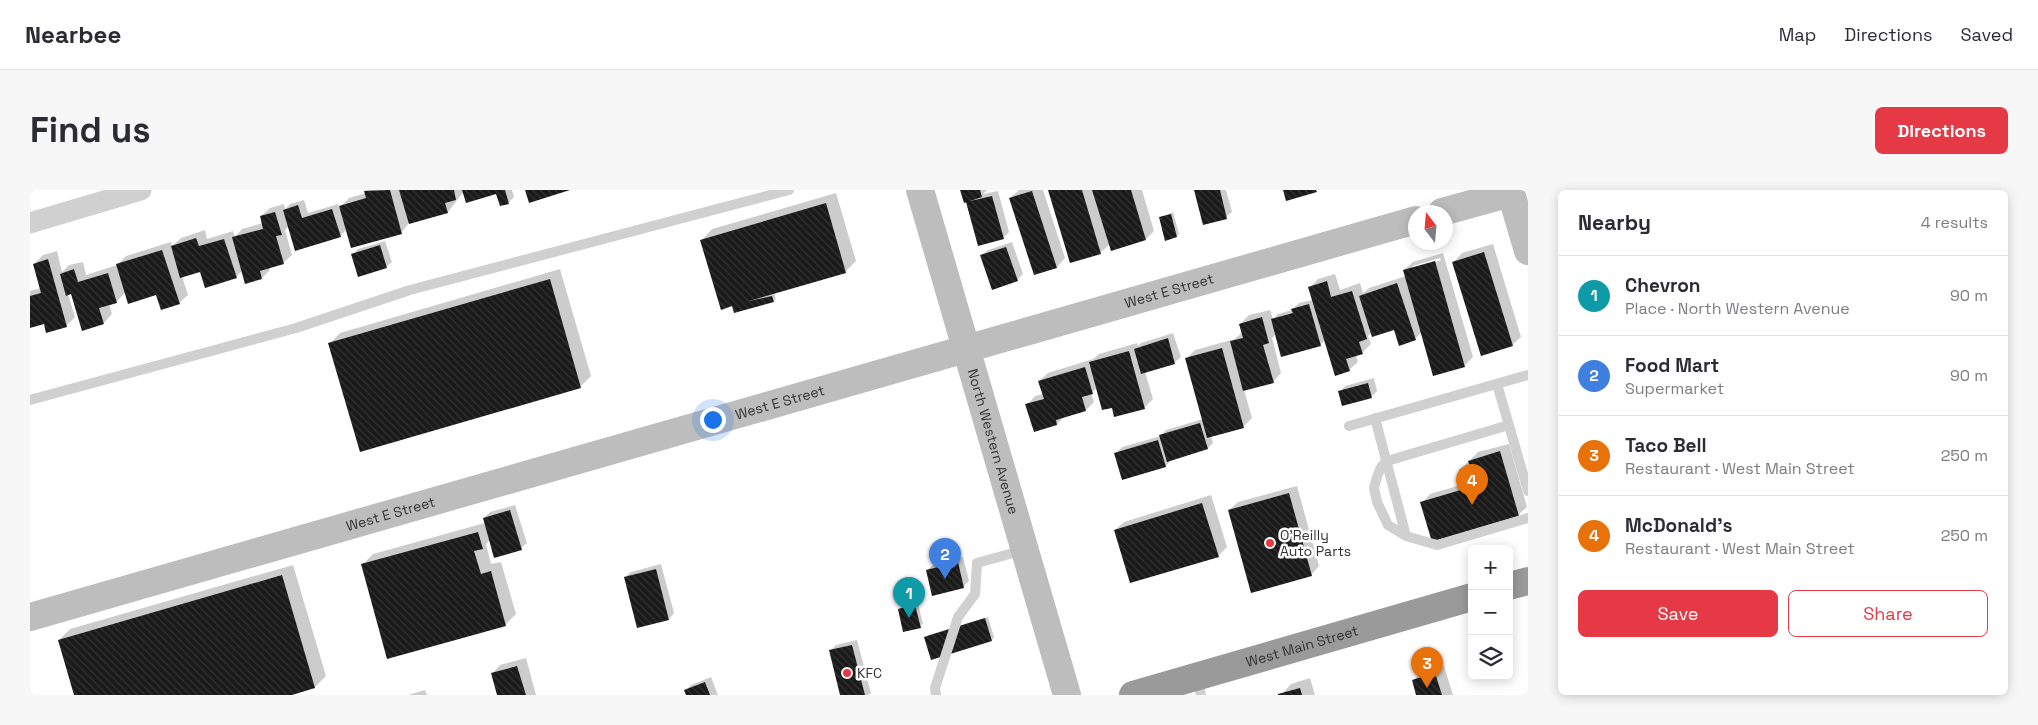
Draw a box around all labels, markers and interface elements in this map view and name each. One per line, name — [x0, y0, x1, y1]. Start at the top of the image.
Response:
text: Nearbee — [25, 19, 121, 50]
text: Map — [1779, 23, 1816, 46]
text: Directions — [1844, 23, 1933, 46]
text: Saved — [1961, 23, 2013, 46]
button: Directions — [1875, 107, 2008, 154]
text: Find us — [30, 108, 151, 152]
north arrow — [1408, 205, 1453, 250]
text: Nearby — [1578, 209, 1651, 236]
text: 4 results — [1921, 212, 1988, 233]
street label: West E Street — [1123, 269, 1216, 312]
text: Chevron — [1625, 273, 1701, 298]
text: 1 — [1590, 285, 1598, 306]
text: 90 m — [1950, 285, 1988, 306]
text: Place · North Western Avenue — [1625, 298, 1850, 319]
text: Food Mart — [1625, 353, 1719, 378]
text: 2 — [1589, 365, 1599, 386]
text: 90 m — [1950, 365, 1988, 386]
street label: North Western Avenue — [964, 367, 1023, 516]
text: Supermarket — [1625, 378, 1724, 399]
street label: West E Street — [733, 381, 827, 424]
your location — [700, 407, 726, 433]
text: Taco Bell — [1625, 433, 1707, 458]
text: 3 — [1589, 445, 1599, 466]
text: 250 m — [1941, 445, 1988, 466]
text: Restaurant · West Main Street — [1625, 458, 1855, 479]
pin: 4 — [1456, 464, 1488, 505]
street label: West E Street — [344, 492, 437, 535]
text: McDonald's — [1625, 513, 1732, 538]
text: 4 — [1589, 525, 1599, 546]
text: 250 m — [1941, 525, 1988, 546]
place label: O'Reilly Auto Parts — [1280, 526, 1351, 560]
marker: O'Reilly Auto Parts — [1264, 537, 1276, 549]
pin: 2 — [929, 538, 961, 579]
text: Restaurant · West Main Street — [1625, 538, 1855, 559]
map controls — [1468, 545, 1513, 680]
button: + — [1468, 545, 1513, 590]
pin: 1 — [893, 577, 925, 618]
button: − — [1468, 590, 1513, 635]
button: Save — [1578, 590, 1778, 637]
button: Share — [1788, 590, 1988, 637]
street label: West Main Street — [1244, 621, 1360, 671]
button: layers — [1468, 635, 1513, 680]
pin: 3 — [1411, 647, 1443, 688]
place label: KFC — [857, 664, 882, 682]
marker: KFC — [841, 667, 853, 679]

